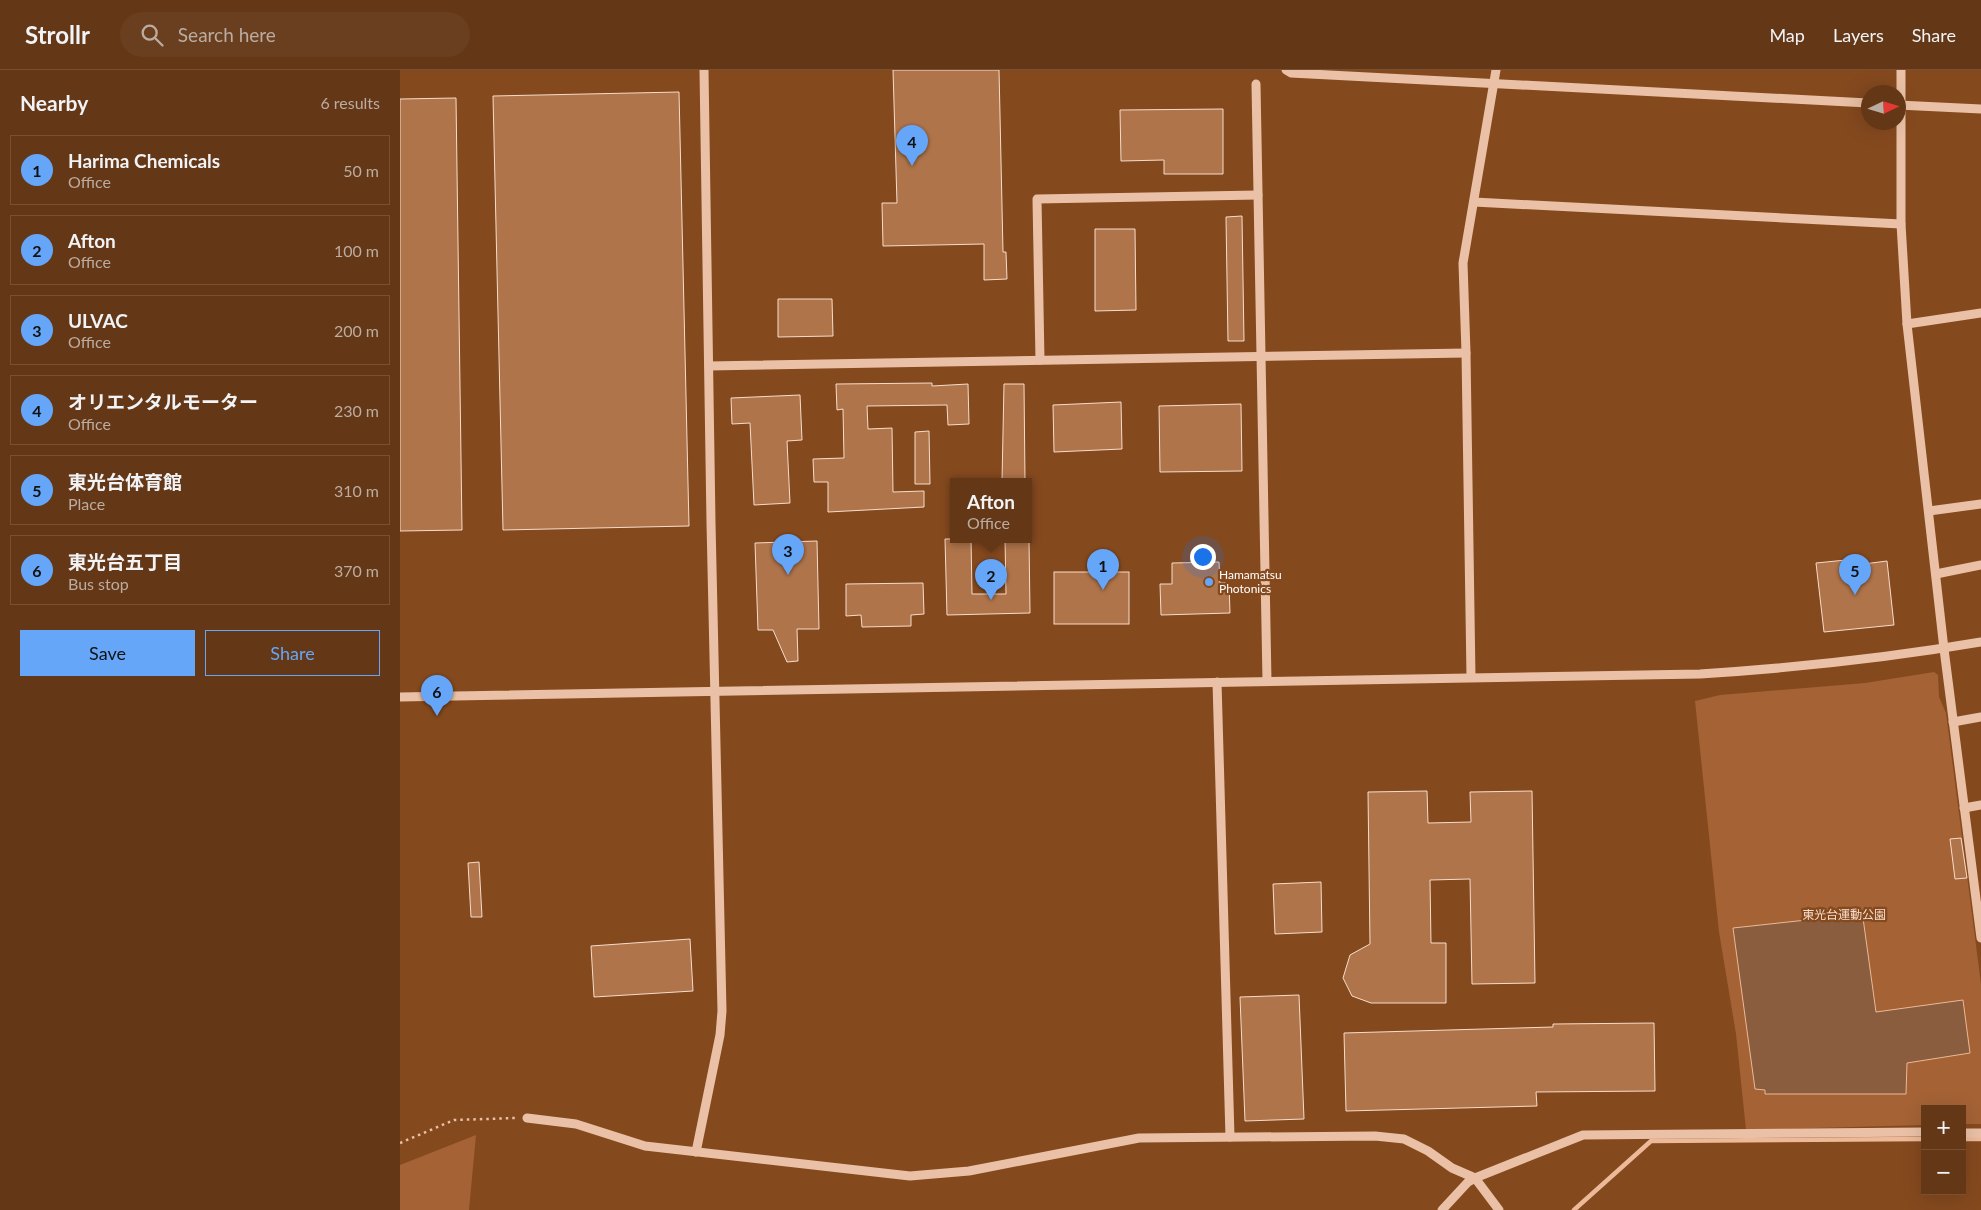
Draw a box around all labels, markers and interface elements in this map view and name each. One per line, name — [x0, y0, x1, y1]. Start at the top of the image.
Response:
search box — [120, 12, 470, 57]
text: Strollr — [25, 20, 90, 49]
icon: search — [138, 21, 166, 49]
text: Search here — [178, 23, 276, 46]
text: Map — [1769, 24, 1805, 46]
text: Layers — [1833, 24, 1884, 46]
text: Share — [1912, 24, 1956, 46]
north arrow — [1861, 85, 1906, 130]
text: Nearby — [20, 90, 88, 115]
text: 6 results — [320, 93, 380, 112]
pin: 4 — [896, 125, 928, 166]
text: Harima Chemicals — [68, 149, 220, 172]
text: 1 — [32, 161, 42, 180]
text: 50 m — [343, 161, 379, 180]
text: Office — [68, 172, 111, 191]
text: Afton — [68, 229, 116, 252]
text: 2 — [32, 241, 42, 260]
text: 100 m — [334, 241, 379, 260]
text: Office — [68, 252, 111, 271]
text: ULVAC — [68, 309, 128, 332]
text: 3 — [32, 321, 42, 340]
text: 200 m — [334, 321, 379, 340]
text: Office — [68, 332, 111, 351]
text: オリエンタルモーター — [68, 390, 258, 413]
text: 4 — [32, 401, 42, 420]
text: 230 m — [334, 401, 379, 420]
text: Office — [68, 414, 111, 433]
text: 東光台体育館 — [68, 470, 182, 493]
popup — [950, 478, 1032, 543]
text: 5 — [32, 481, 42, 500]
text: 310 m — [334, 481, 379, 500]
text: Afton — [967, 490, 1015, 513]
text: Place — [68, 494, 105, 513]
text: Office — [967, 513, 1010, 532]
pin: 3 — [772, 534, 804, 575]
your location — [1190, 544, 1216, 570]
pin: 1 — [1087, 549, 1119, 590]
text: 東光台五丁目 — [68, 550, 182, 573]
pin: 5 — [1839, 554, 1871, 595]
pin: 2 — [975, 559, 1007, 600]
text: 6 — [32, 561, 42, 580]
text: 370 m — [334, 561, 379, 580]
place label: Hamamatsu Photonics — [1219, 567, 1282, 596]
text: Bus stop — [68, 574, 129, 593]
marker: Hamamatsu Photonics — [1203, 576, 1215, 588]
button: Save — [20, 630, 195, 676]
button: Share — [205, 630, 380, 676]
pin: 6 — [421, 675, 453, 716]
park label: 東光台運動公園 — [1802, 907, 1886, 922]
map controls — [1921, 1105, 1966, 1195]
button: + — [1921, 1105, 1966, 1150]
button: − — [1921, 1150, 1966, 1195]

